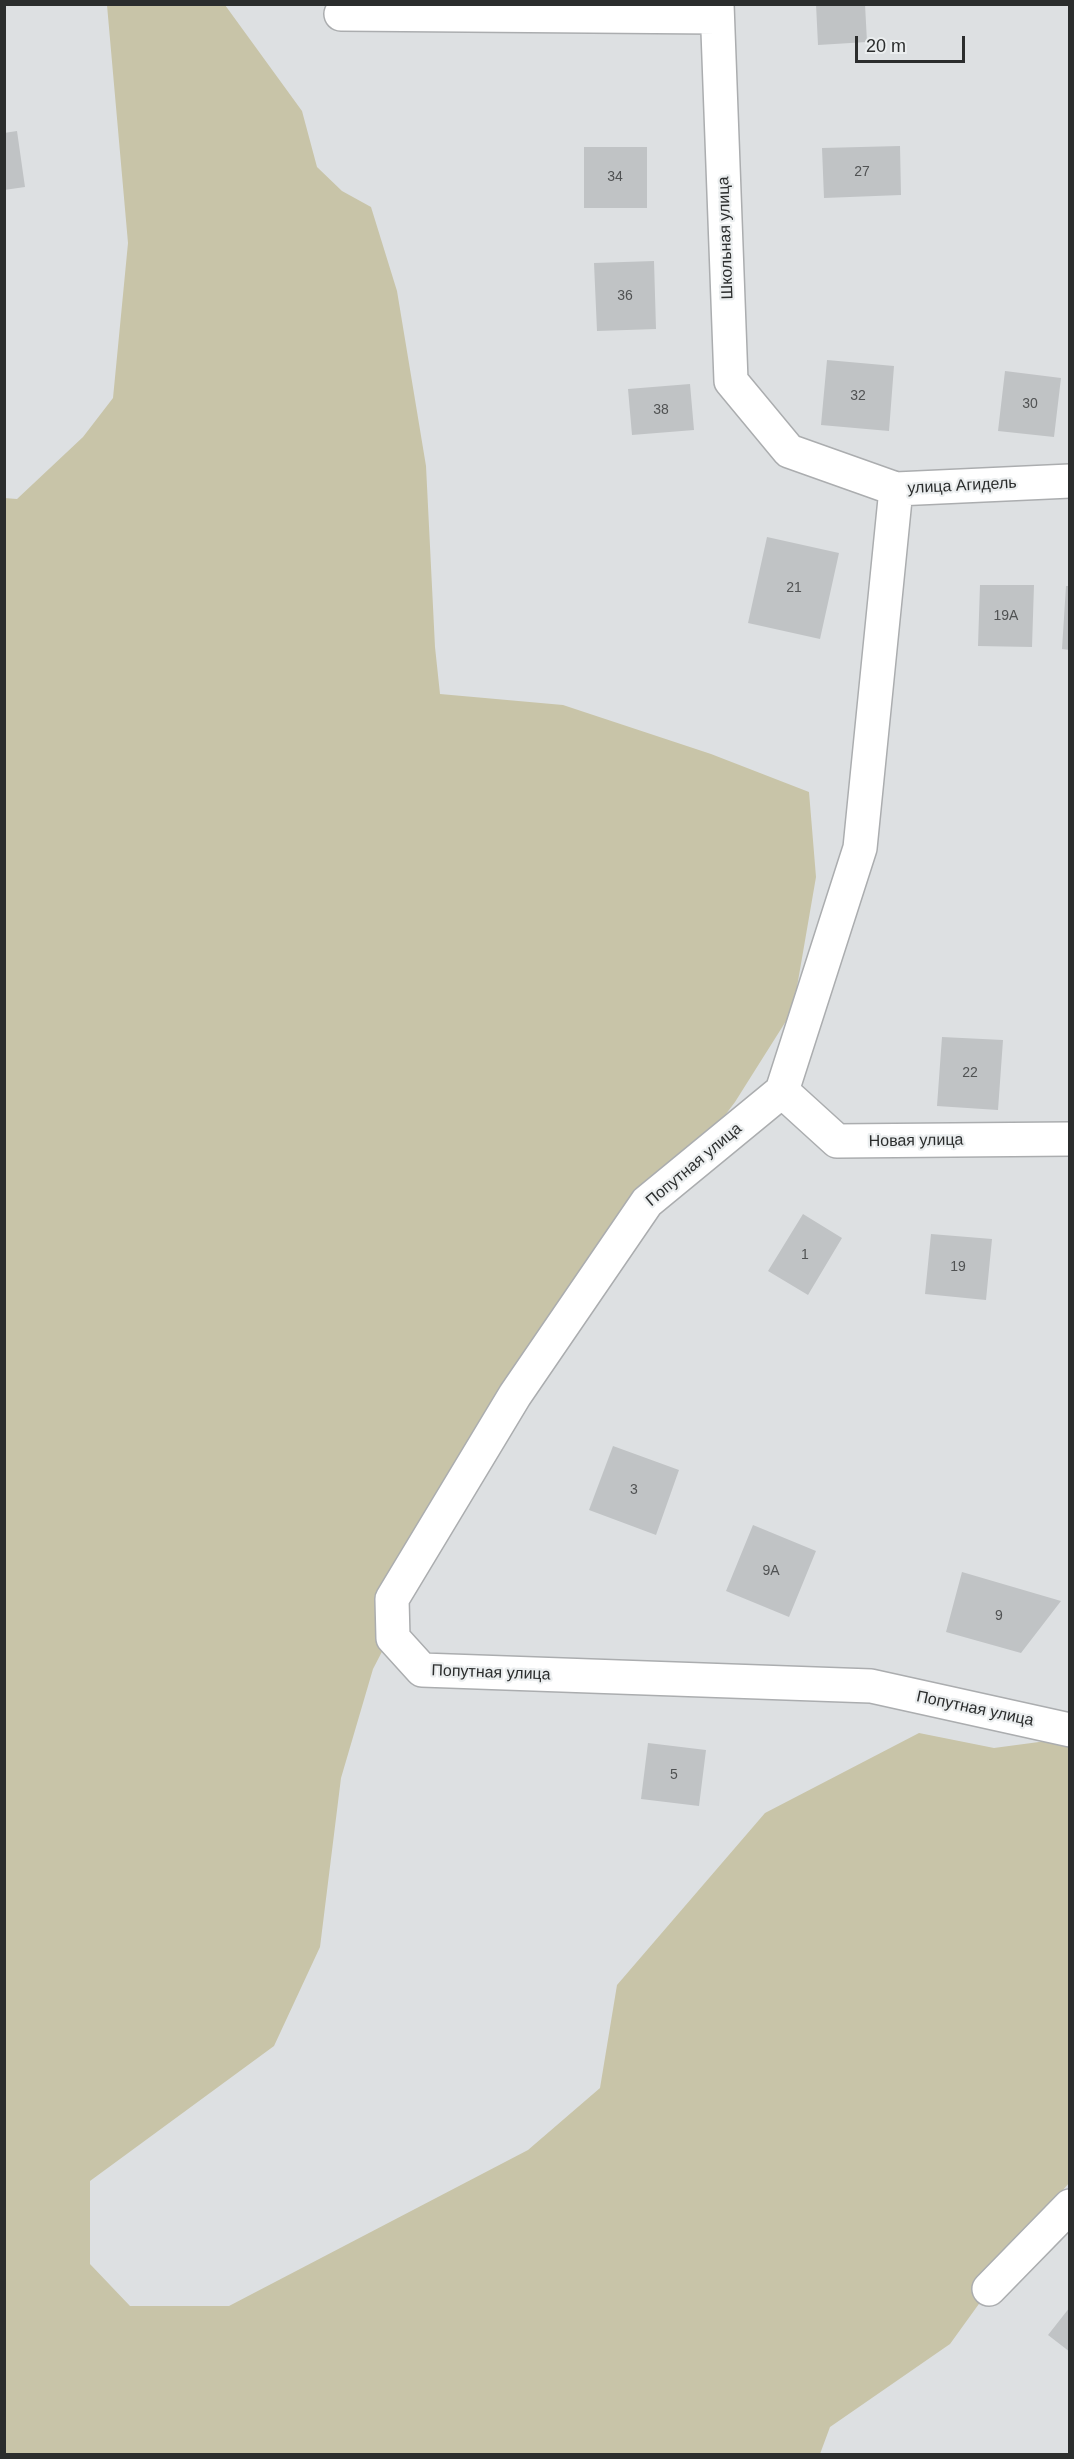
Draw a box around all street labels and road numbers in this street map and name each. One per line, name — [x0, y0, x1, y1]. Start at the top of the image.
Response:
street label: Школьная улица — [714, 176, 738, 300]
street label: улица Агидель — [907, 474, 1017, 498]
street label: Попутная улица — [642, 1119, 746, 1211]
street label: Новая улица — [868, 1131, 964, 1151]
street label: Попутная улица — [431, 1661, 551, 1685]
street label: Попутная улица — [915, 1687, 1035, 1731]

